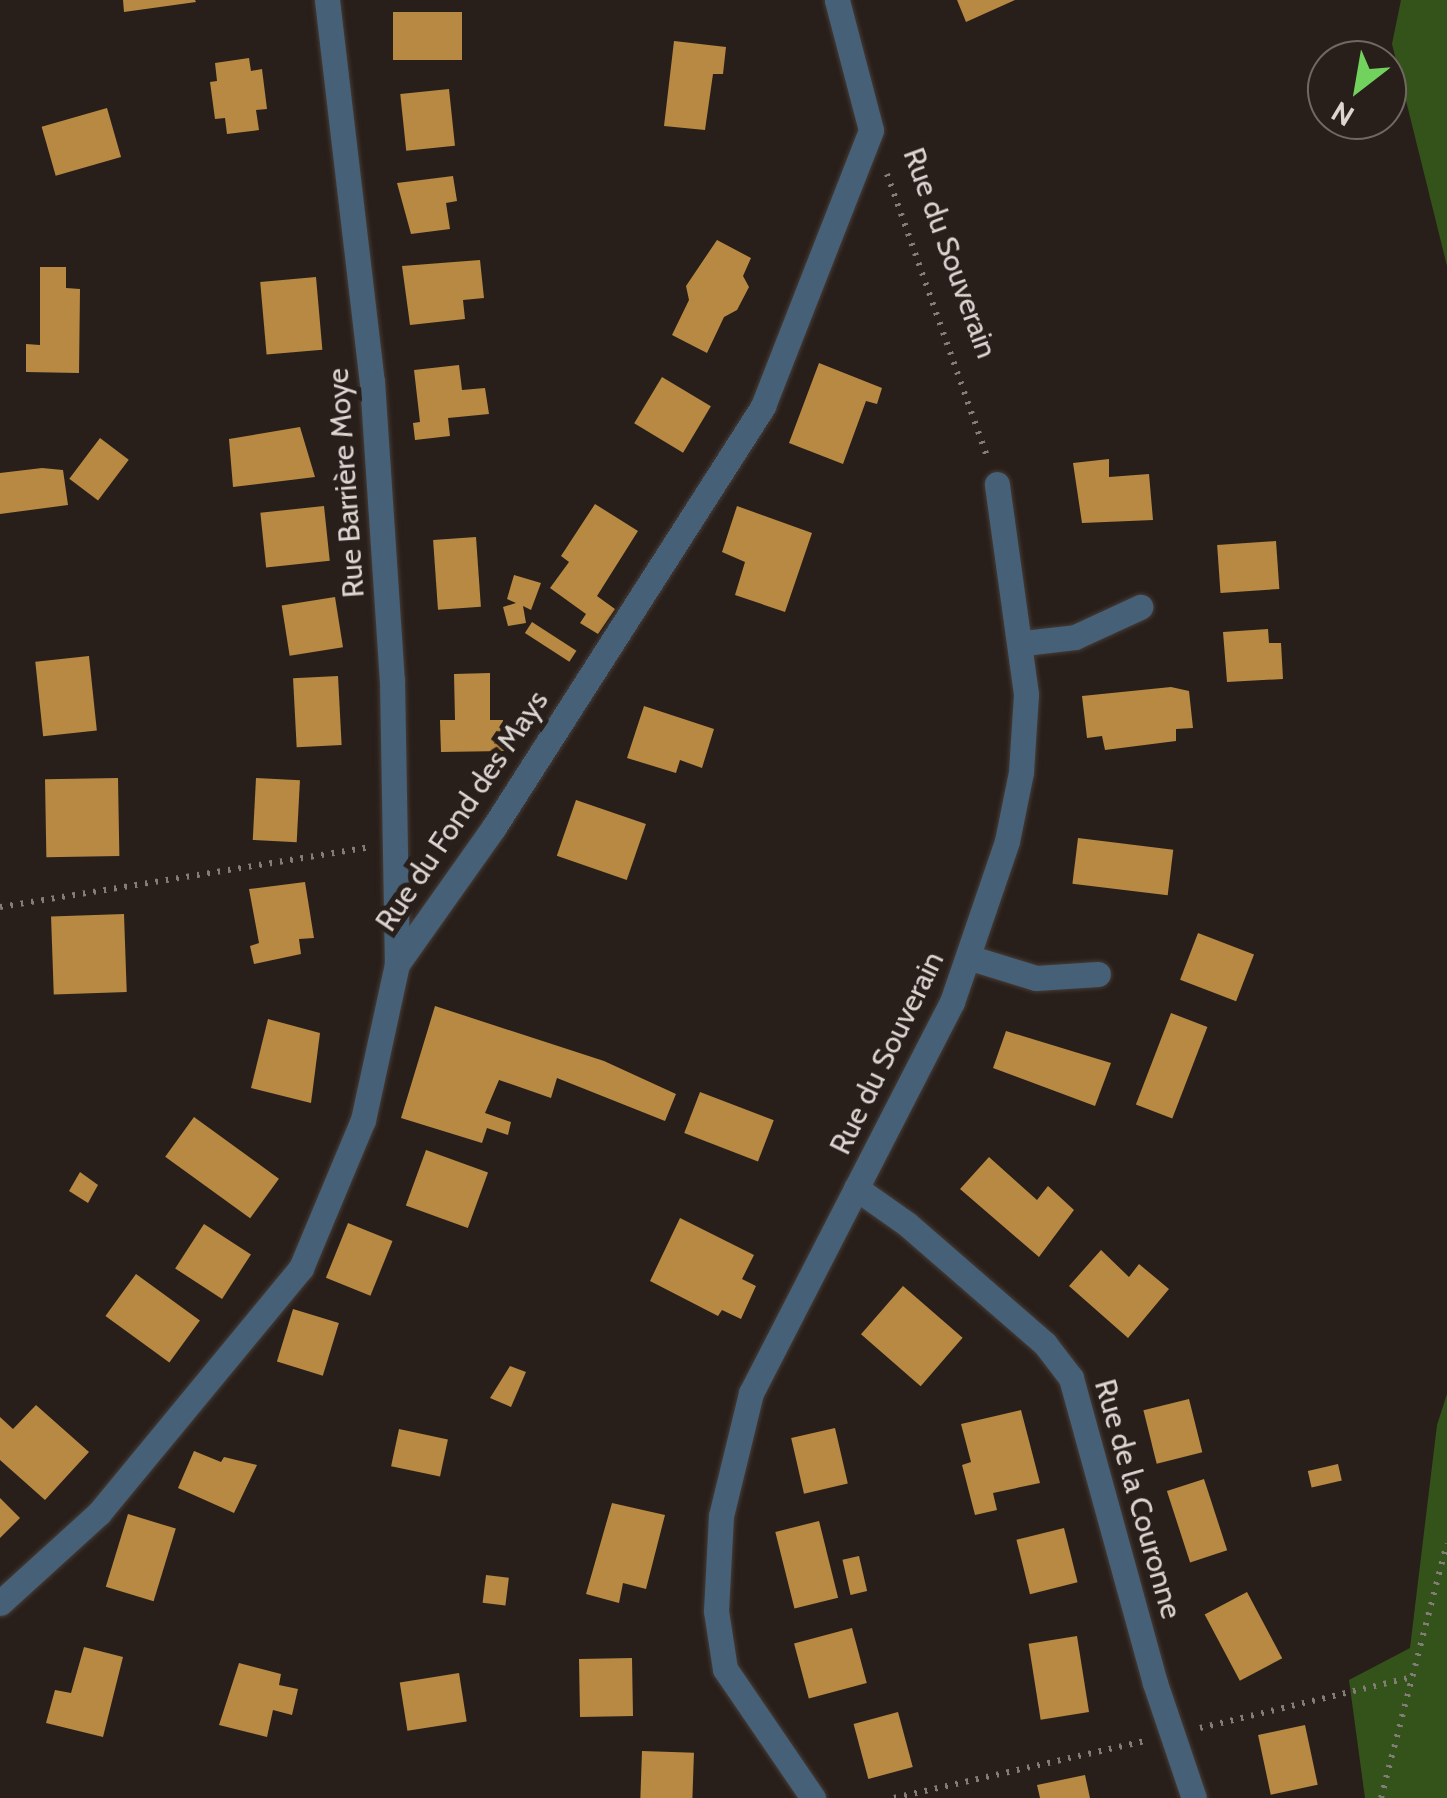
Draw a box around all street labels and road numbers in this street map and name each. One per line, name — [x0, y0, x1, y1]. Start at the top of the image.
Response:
street label: Rue du Souverain — [895, 143, 1005, 363]
street label: Rue Barrière Moye — [320, 367, 372, 599]
street label: Rue du Fond des Mays — [368, 684, 556, 938]
street label: Rue du Souverain — [822, 946, 952, 1160]
street label: Rue de la Couronne — [1087, 1375, 1189, 1623]

